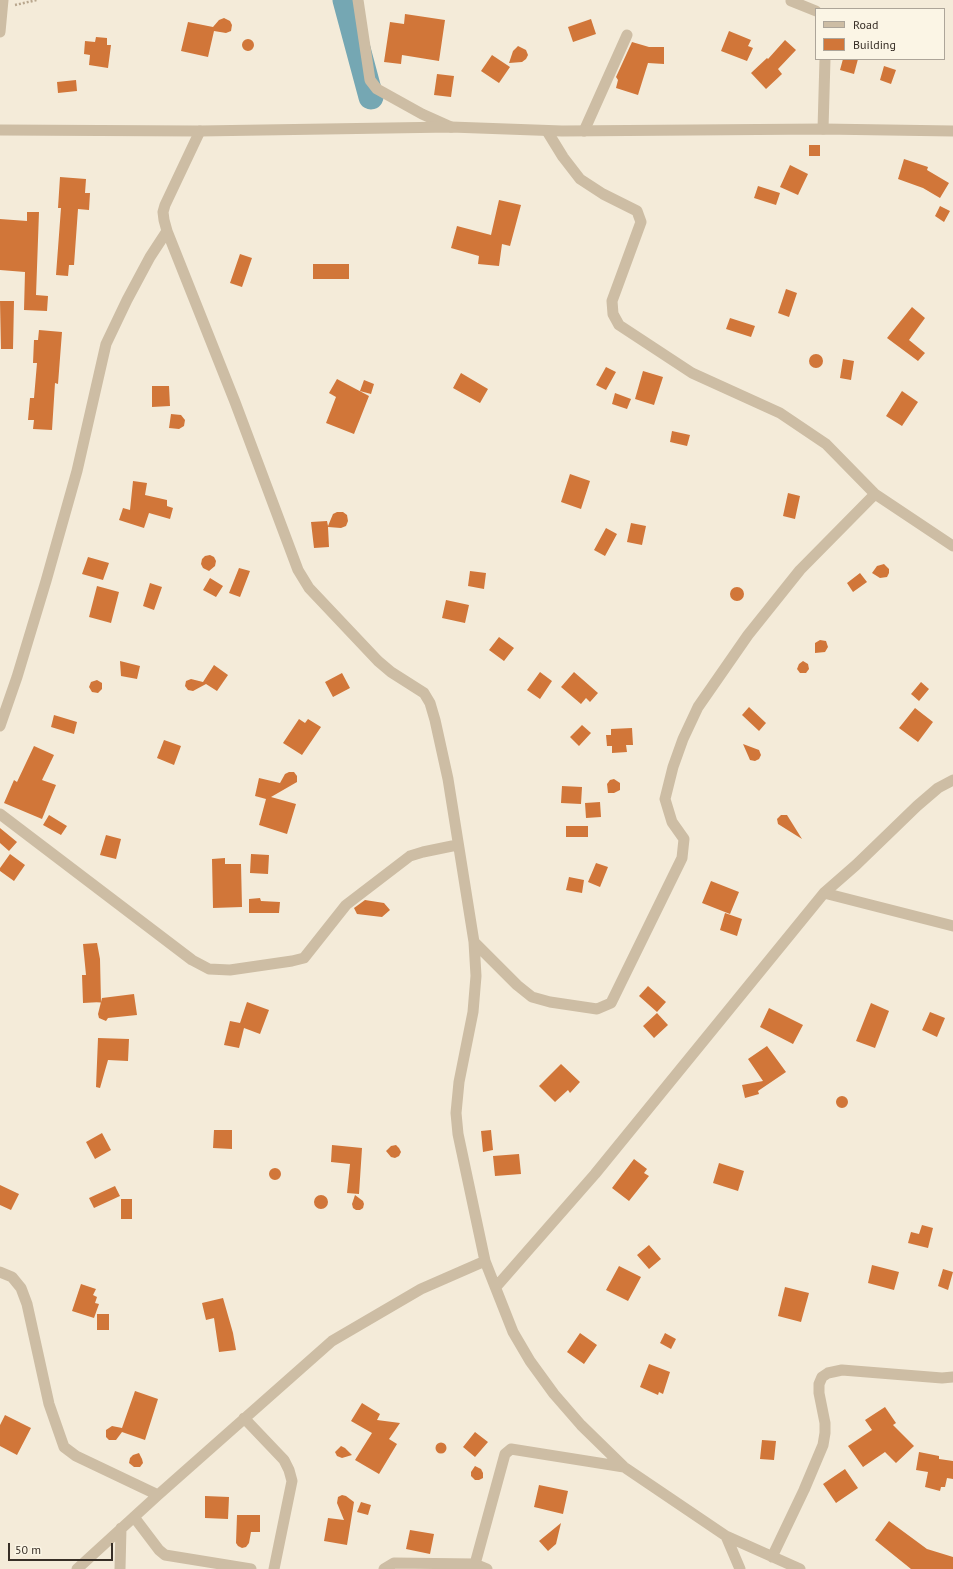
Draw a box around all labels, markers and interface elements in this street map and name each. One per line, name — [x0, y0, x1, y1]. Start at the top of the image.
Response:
legend — [815, 8, 945, 60]
text: Road — [853, 17, 878, 32]
text: Building — [853, 37, 896, 52]
scale bar — [10, 1535, 115, 1561]
text: 50 m — [15, 1542, 41, 1557]

